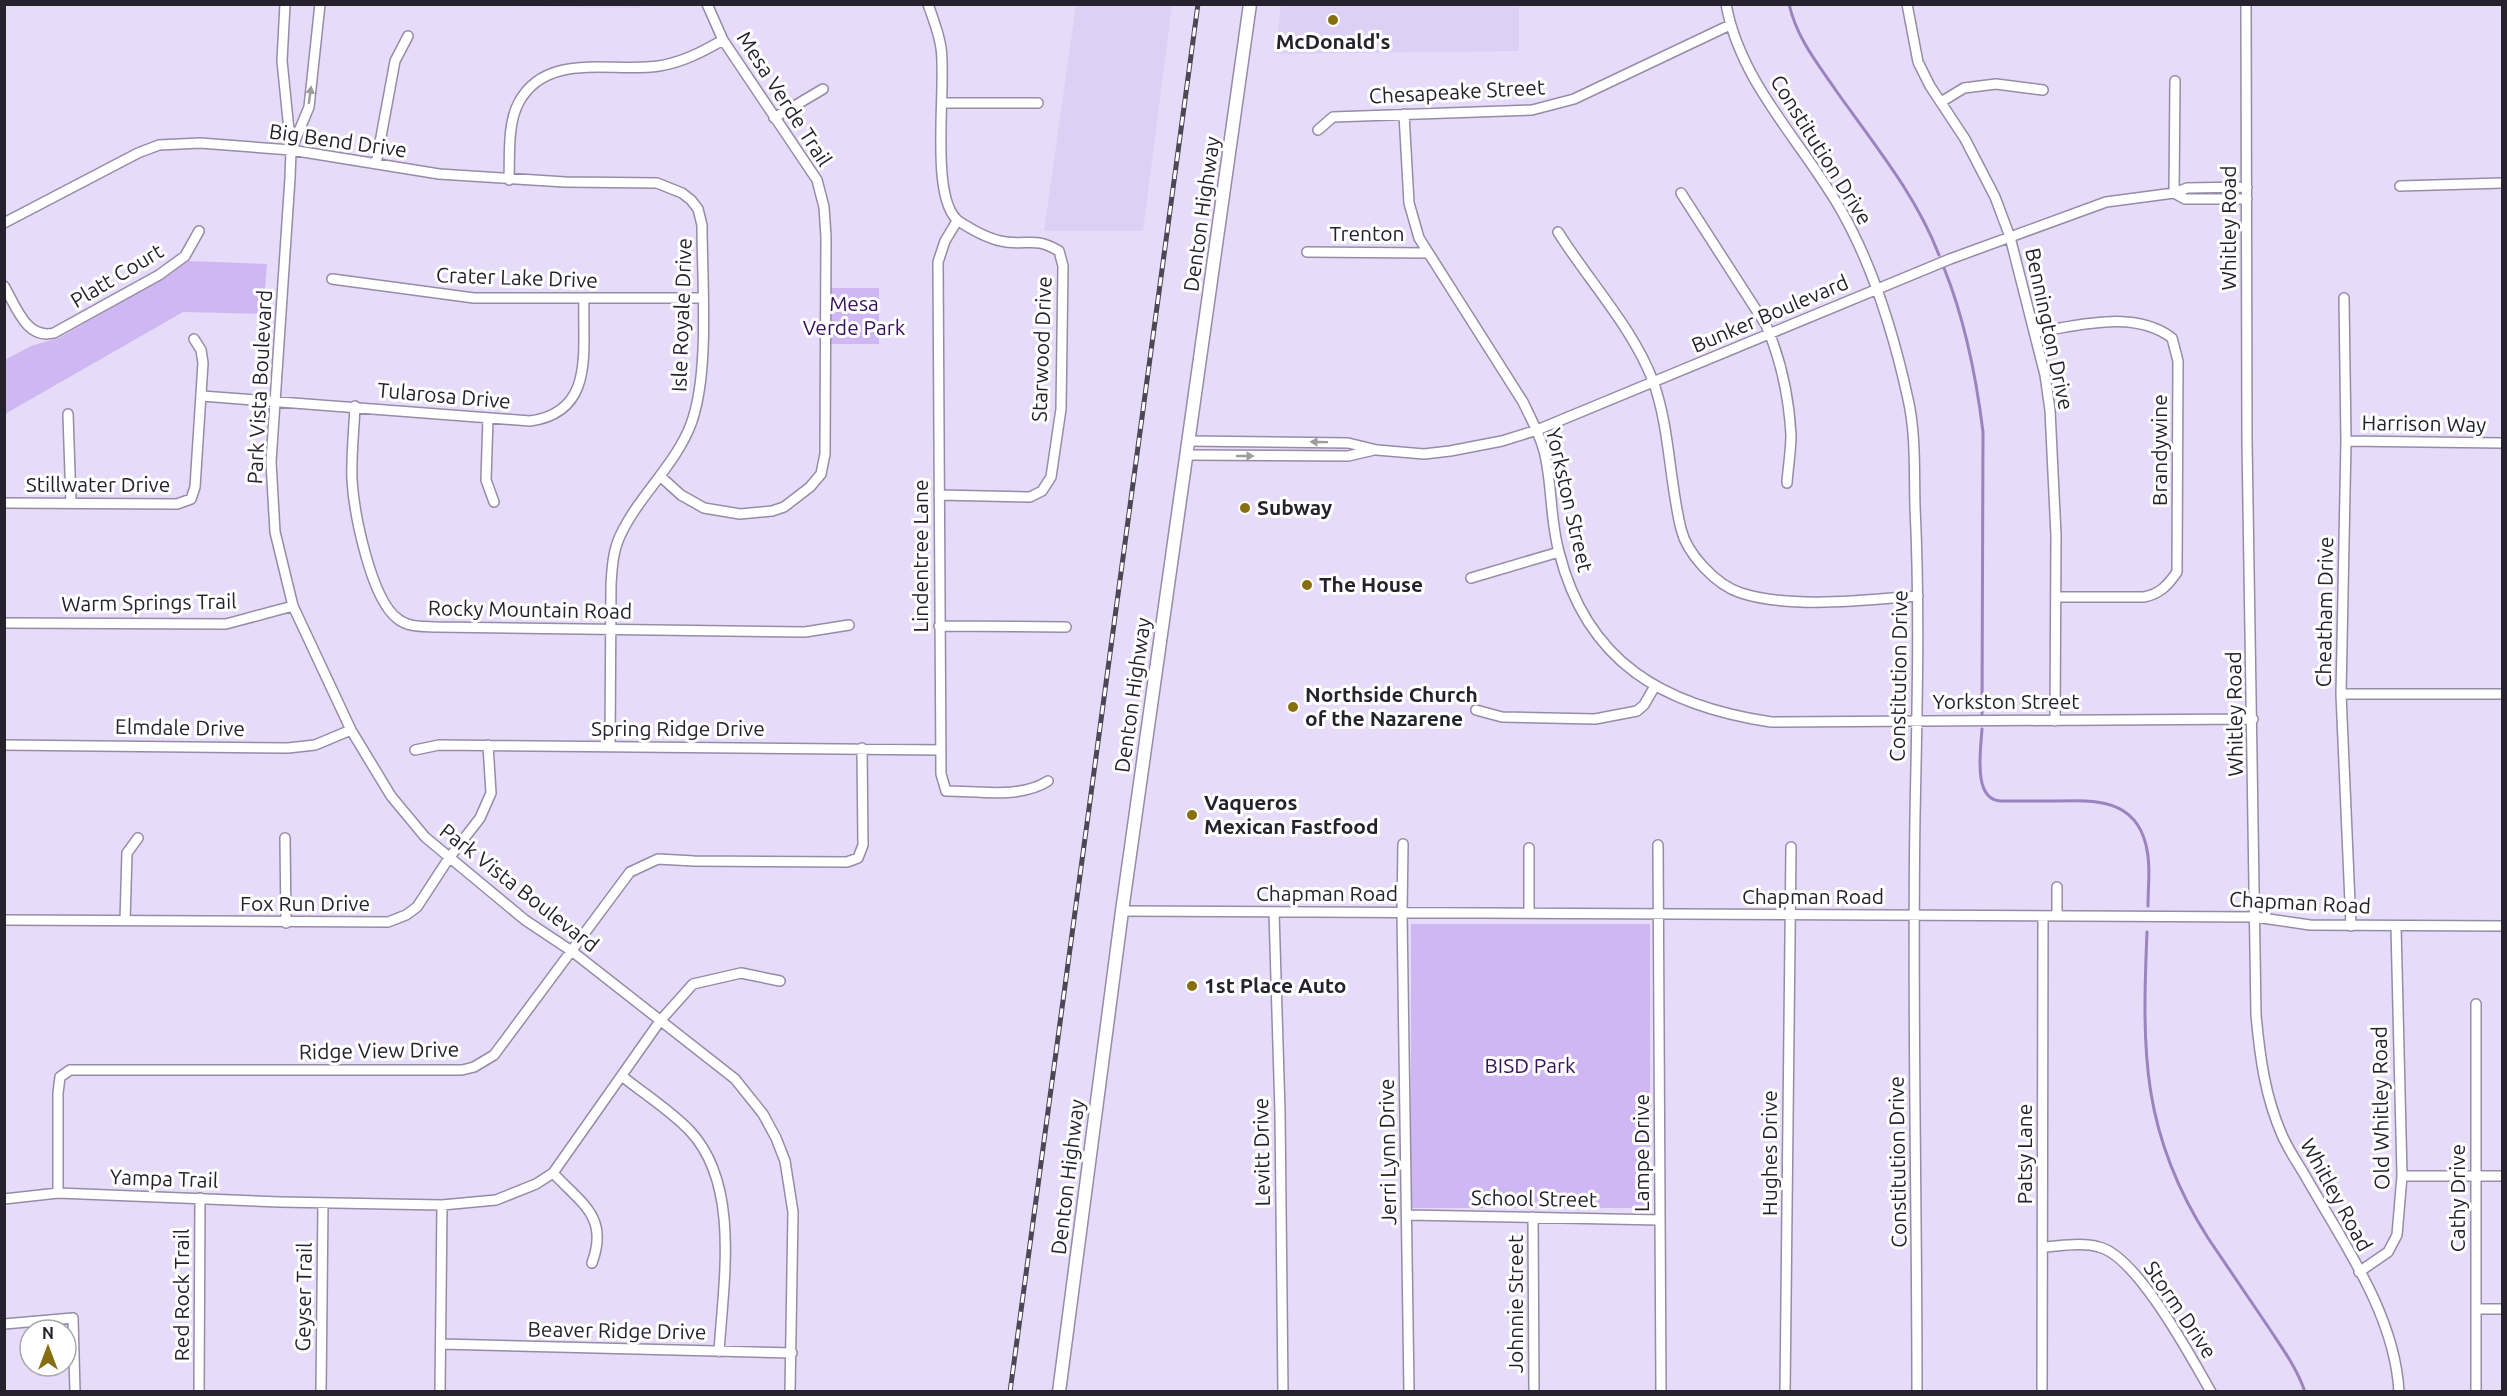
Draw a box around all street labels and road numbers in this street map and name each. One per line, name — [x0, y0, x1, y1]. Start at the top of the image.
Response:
street label: Mesa Verde Trail — [732, 27, 837, 170]
street label: Constitution Drive — [1766, 70, 1878, 229]
street label: Chesapeake Street — [1368, 74, 1546, 108]
street label: Big Bend Drive — [268, 118, 409, 162]
street label: Denton Highway — [1178, 135, 1224, 293]
street label: Whitley Road — [2216, 165, 2240, 291]
street label: Trenton — [1330, 221, 1404, 245]
street label: Platt Court — [66, 238, 167, 312]
street label: Isle Royale Drive — [666, 238, 696, 392]
street label: Bennington Drive — [2021, 246, 2079, 412]
street label: Crater Lake Drive — [436, 262, 598, 292]
street label: Bunker Boulevard — [1688, 269, 1852, 357]
street label: Starwood Drive — [1026, 276, 1056, 422]
street label: Park Vista Boulevard — [242, 289, 276, 485]
street label: Tularosa Drive — [376, 377, 512, 413]
street label: Brandywine — [2147, 394, 2171, 506]
street label: Harrison Way — [2362, 410, 2486, 436]
street label: Yorkston Street — [1542, 425, 1598, 574]
street label: Stillwater Drive — [26, 472, 170, 496]
street label: Lindentree Lane — [908, 480, 932, 632]
street label: Cheatham Drive — [2311, 536, 2337, 688]
street label: Warm Springs Trail — [61, 588, 237, 616]
street label: Constitution Drive — [1885, 590, 1911, 762]
street label: Rocky Mountain Road — [428, 595, 632, 623]
street label: Denton Highway — [1109, 616, 1155, 774]
street label: Whitley Road — [2221, 651, 2247, 777]
street label: Yorkston Street — [1932, 689, 2080, 713]
street label: Elmdale Drive — [115, 714, 245, 740]
street label: Spring Ridge Drive — [591, 716, 765, 740]
street label: Park Vista Boulevard — [436, 818, 604, 957]
street label: Chapman Road — [1256, 881, 1398, 905]
street label: Chapman Road — [1742, 884, 1884, 908]
street label: Chapman Road — [2228, 886, 2372, 918]
street label: Fox Run Drive — [240, 891, 370, 915]
street label: Old Whitley Road — [2367, 1026, 2393, 1190]
street label: Ridge View Drive — [299, 1037, 459, 1063]
street label: Constitution Drive — [1884, 1076, 1910, 1248]
street label: Jerri Lynn Drive — [1374, 1078, 1400, 1226]
street label: Hughes Drive — [1757, 1090, 1781, 1216]
street label: Lampe Drive — [1629, 1094, 1653, 1212]
street label: Denton Highway — [1046, 1098, 1088, 1256]
street label: Levitt Drive — [1248, 1098, 1274, 1207]
street label: Patsy Lane — [2012, 1104, 2036, 1204]
street label: Whitley Road — [2296, 1134, 2378, 1255]
street label: Cathy Drive — [2445, 1144, 2469, 1252]
street label: Yampa Trail — [109, 1164, 219, 1192]
street label: School Street — [1471, 1185, 1597, 1211]
street label: Red Rock Trail — [169, 1229, 193, 1361]
street label: Johnnie Street — [1503, 1235, 1527, 1373]
street label: Geyser Trail — [290, 1242, 316, 1352]
street label: Storm Drive — [2140, 1256, 2222, 1363]
street label: Beaver Ridge Drive — [527, 1316, 707, 1344]

